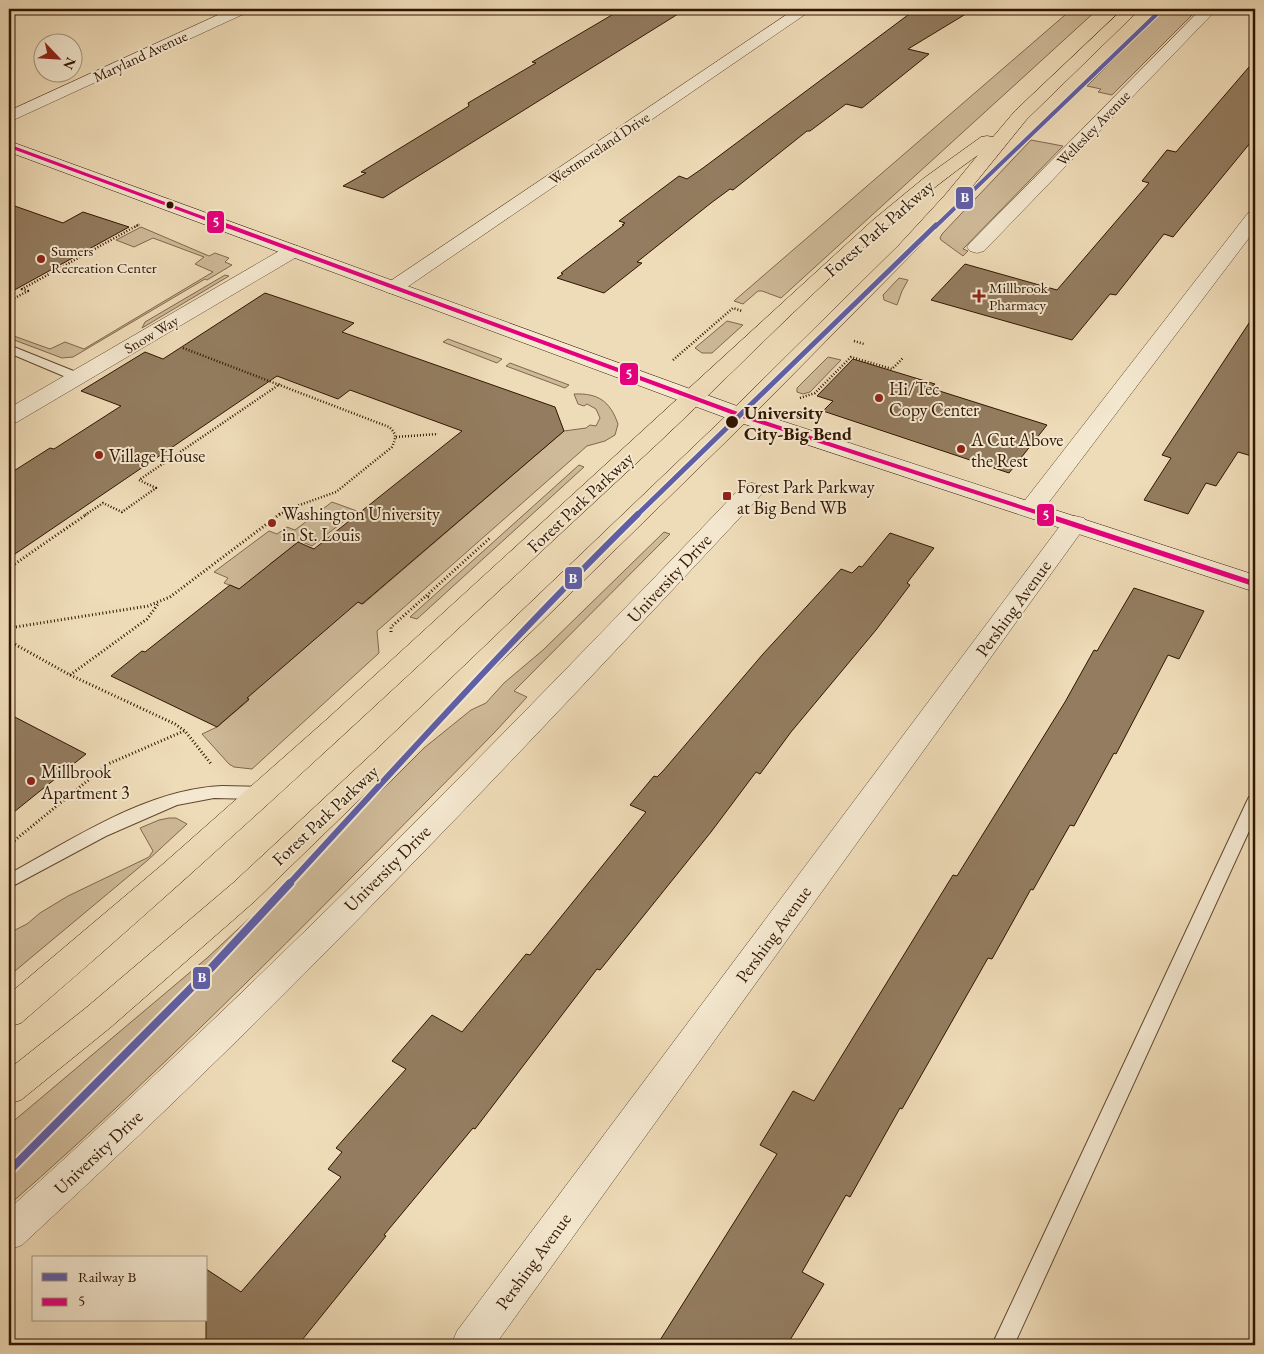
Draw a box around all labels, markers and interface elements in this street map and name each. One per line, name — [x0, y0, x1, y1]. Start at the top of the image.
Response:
street label: Maryland Avenue — [90, 26, 190, 86]
north arrow — [32, 32, 82, 82]
text: N — [59, 55, 80, 73]
street label: Wellesley Avenue — [1052, 86, 1134, 170]
street label: Westmoreland Drive — [545, 107, 653, 189]
street label: Forest Park Parkway — [820, 174, 939, 282]
line badge: B — [955, 186, 974, 210]
text: B — [961, 188, 970, 206]
unlabelled marker — [165, 200, 175, 210]
line badge: 5 — [206, 210, 225, 234]
text: 5 — [212, 213, 220, 231]
place label: Sumers Recreation Center — [51, 241, 157, 277]
marker: Sumers Recreation Center — [35, 253, 47, 265]
place label: Millbrook Pharmacy — [989, 278, 1049, 314]
marker: Millbrook Pharmacy — [973, 290, 985, 302]
street label: Snow Way — [120, 310, 182, 358]
line badge: 5 — [619, 362, 639, 386]
text: 5 — [625, 365, 633, 383]
place label: Hi/Tec Copy Center — [889, 377, 979, 421]
marker: Hi/Tec Copy Center — [873, 392, 885, 404]
place label: University City-Big Bend — [744, 401, 852, 445]
marker: University City-Big Bend — [724, 414, 740, 430]
place label: A Cut Above the Rest — [970, 428, 1063, 472]
marker: A Cut Above the Rest — [955, 443, 967, 455]
place label: Village House — [109, 444, 205, 467]
street label: Forest Park Parkway — [522, 447, 638, 557]
marker: Village House — [93, 449, 105, 461]
place label: Forest Park Parkway at Big Bend WB — [737, 475, 875, 519]
marker: Forest Park Parkway at Big Bend WB — [721, 490, 733, 502]
place label: Washington University in St. Louis — [282, 502, 440, 546]
line badge: 5 — [1036, 503, 1055, 527]
text: 5 — [1042, 506, 1050, 524]
marker: Washington University in St. Louis — [266, 517, 278, 529]
street label: University Drive — [622, 529, 716, 627]
street label: Pershing Avenue — [970, 555, 1056, 661]
line badge: B — [564, 566, 583, 590]
text: B — [569, 569, 578, 587]
place label: Millbrook Apartment 3 — [40, 760, 130, 804]
street label: Forest Park Parkway — [267, 760, 383, 870]
marker: Millbrook Apartment 3 — [25, 775, 37, 787]
street label: University Drive — [339, 820, 435, 916]
street label: Pershing Avenue — [730, 881, 816, 987]
line badge: B — [192, 966, 211, 990]
text: B — [198, 968, 207, 986]
street label: University Drive — [49, 1105, 147, 1199]
street label: Pershing Avenue — [490, 1208, 576, 1314]
legend — [32, 1256, 208, 1322]
text: Railway B — [78, 1267, 136, 1286]
text: 5 — [78, 1291, 85, 1310]

